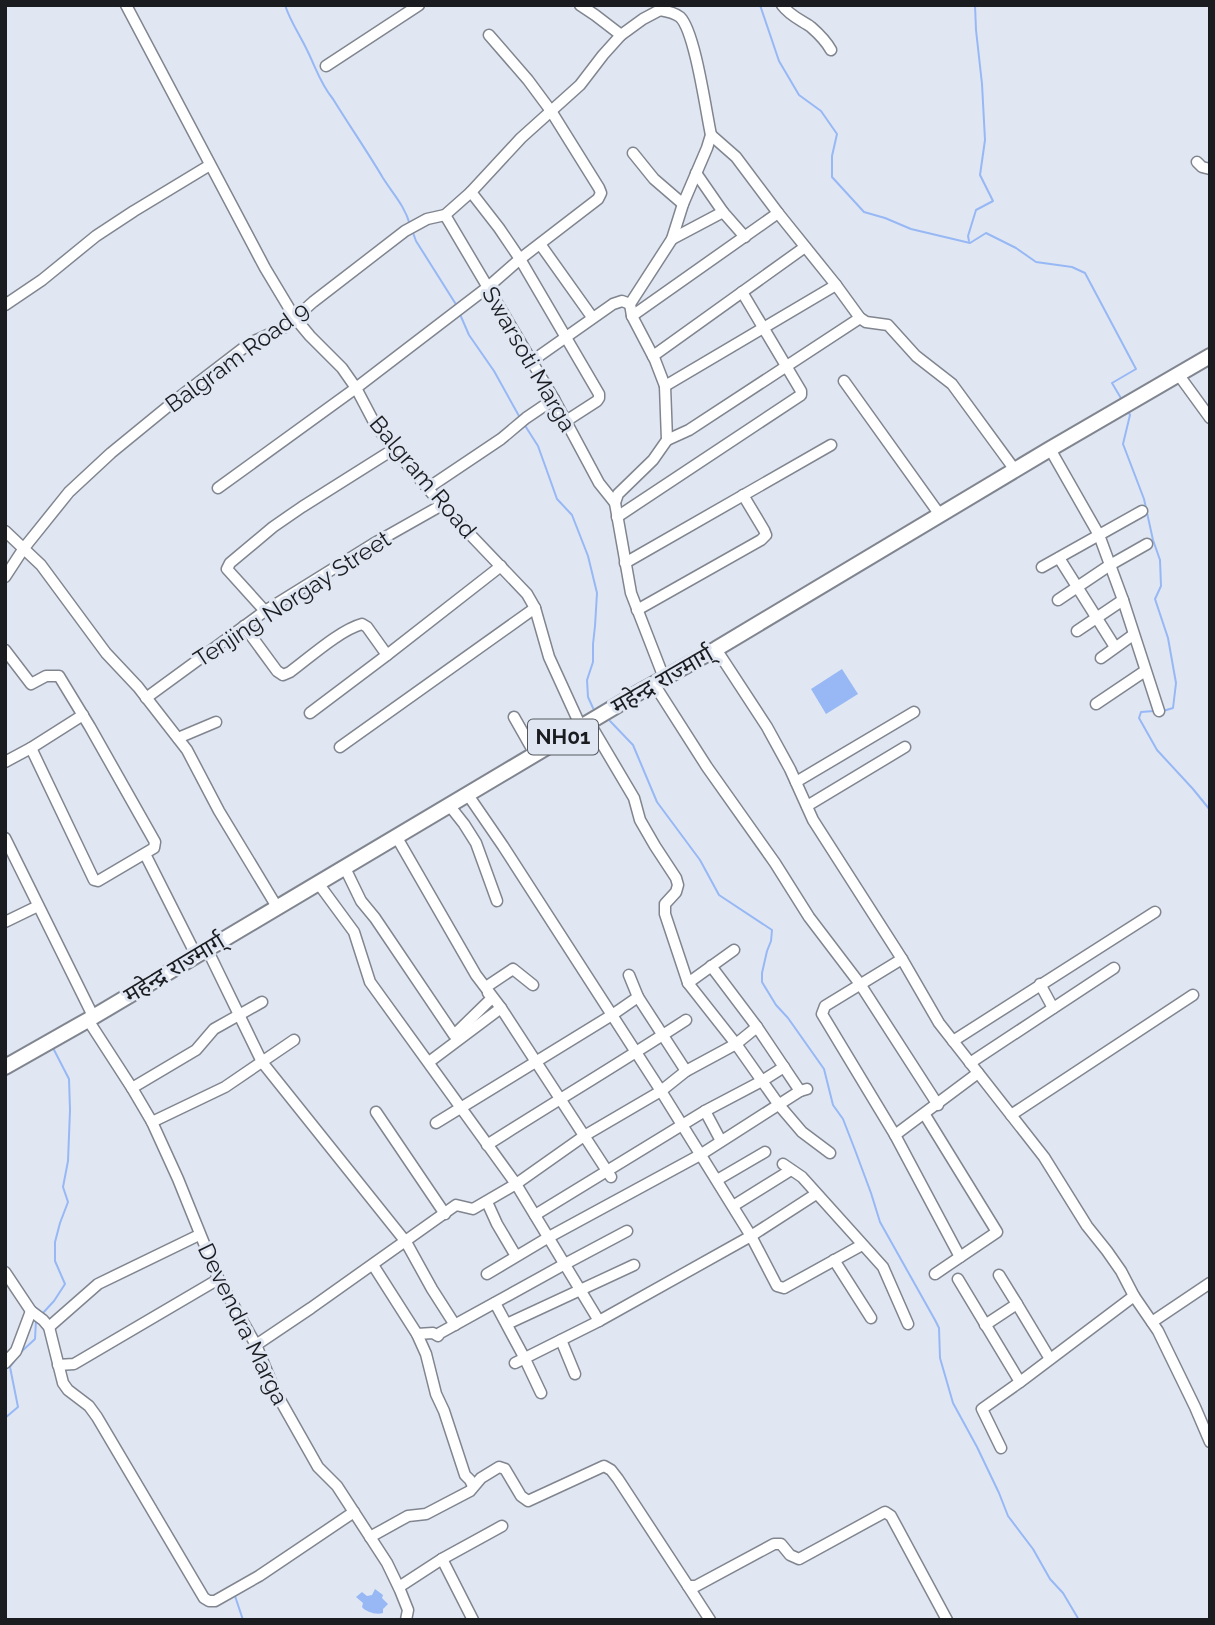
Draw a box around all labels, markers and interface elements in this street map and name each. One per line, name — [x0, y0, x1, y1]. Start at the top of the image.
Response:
street label: Swarsoti Marga — [477, 281, 582, 436]
street label: Balgram Road 9 — [160, 296, 314, 418]
street label: Balgram Road — [364, 410, 482, 543]
street label: Tenjing Norgay Street — [188, 525, 395, 672]
street label: महेन्द्र राज्मार्ग् — [606, 638, 721, 720]
road number: NH01 — [528, 720, 598, 754]
street label: महेन्द्र राज्मार्ग् — [119, 925, 233, 1009]
street label: Devendra Marga — [193, 1239, 294, 1409]

